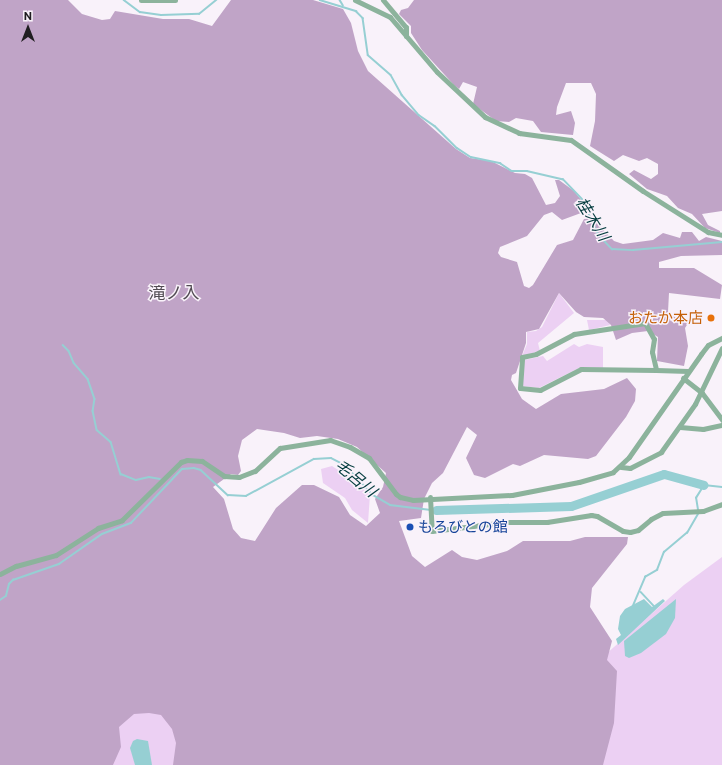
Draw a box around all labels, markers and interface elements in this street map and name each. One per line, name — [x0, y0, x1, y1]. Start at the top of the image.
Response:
north arrow — [8, 8, 48, 48]
text: N — [24, 9, 32, 22]
water label: 桂木川 — [572, 194, 614, 244]
district label: 滝ノ入 — [149, 283, 199, 303]
place label: おたか本店 — [628, 309, 703, 327]
marker: おたか本店 — [706, 313, 716, 323]
water label: 毛呂川 — [331, 455, 381, 501]
place label: もろびとの館 — [418, 518, 508, 536]
marker: もろびとの館 — [405, 522, 415, 532]

